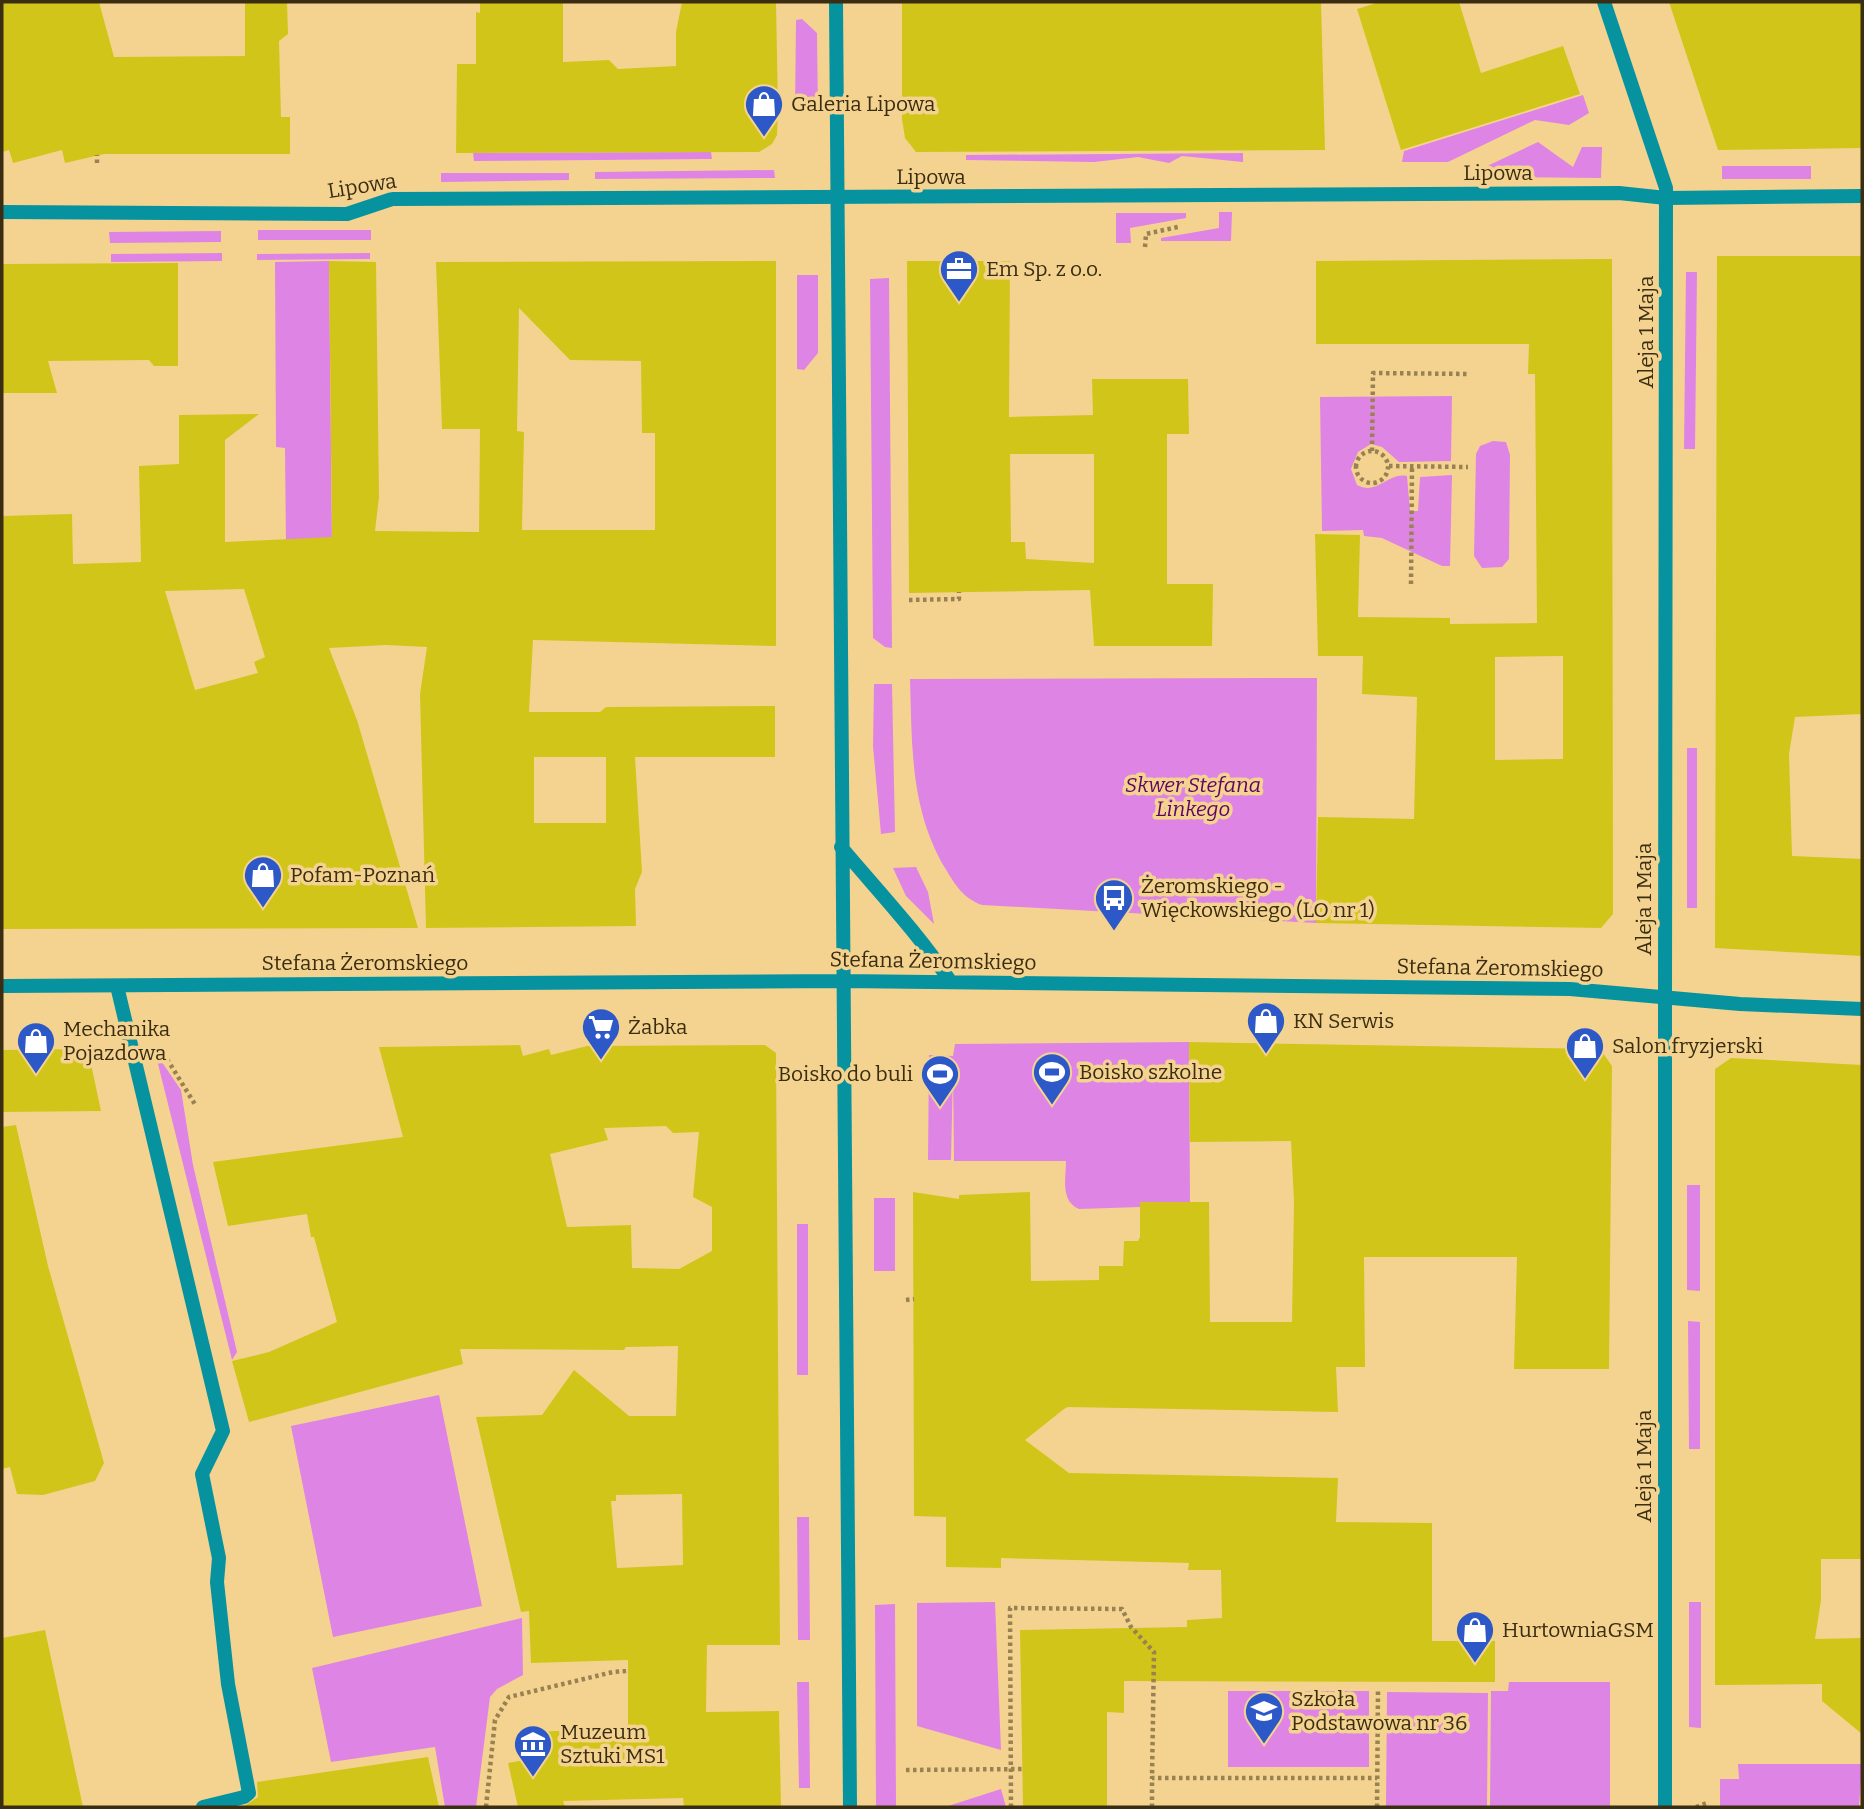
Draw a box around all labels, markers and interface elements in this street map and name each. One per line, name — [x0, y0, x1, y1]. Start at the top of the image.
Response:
shop icon: Galeria Lipowa — [743, 83, 785, 138]
place label: Galeria Lipowa — [791, 91, 936, 117]
street label: Lipowa — [1463, 160, 1533, 186]
street label: Lipowa — [896, 164, 966, 190]
street label: Lipowa — [326, 168, 399, 204]
office icon: Em Sp. z o.o. — [938, 248, 980, 303]
place label: Em Sp. z o.o. — [986, 256, 1102, 282]
street label: Aleja 1 Maja — [1633, 275, 1659, 388]
park label: Skwer Stefana Linkego — [1125, 772, 1261, 822]
street label: Aleja 1 Maja — [1631, 842, 1657, 955]
shop icon: Pofam-Poznań — [242, 854, 284, 909]
place label: Pofam-Poznań — [290, 862, 435, 888]
place label: Żeromskiego - Więckowskiego (LO nr 1) — [1141, 873, 1375, 923]
bus stop icon: Żeromskiego - Więckowskiego (LO nr 1) — [1093, 877, 1135, 932]
street label: Stefana Żeromskiego — [829, 946, 1037, 976]
street label: Stefana Żeromskiego — [262, 950, 468, 976]
street label: Stefana Żeromskiego — [1396, 953, 1604, 983]
shop icon: KN Serwis — [1245, 1000, 1287, 1055]
supermarket icon: Żabka — [580, 1006, 622, 1061]
place label: KN Serwis — [1293, 1008, 1394, 1034]
place label: Żabka — [628, 1014, 688, 1040]
place label: Mechanika Pojazdowa — [63, 1016, 171, 1066]
shop icon: Mechanika Pojazdowa — [15, 1020, 57, 1075]
shop icon: Salon fryzjerski — [1564, 1025, 1606, 1080]
place label: Salon fryzjerski — [1612, 1033, 1763, 1059]
sports icon: Boisko szkolne — [1031, 1051, 1073, 1106]
sports icon: Boisko do buli — [919, 1053, 961, 1108]
place label: Boisko szkolne — [1079, 1059, 1222, 1085]
place label: Boisko do buli — [778, 1061, 913, 1087]
street label: Aleja 1 Maja — [1631, 1409, 1657, 1522]
shop icon: HurtowniaGSM — [1454, 1609, 1496, 1664]
place label: HurtowniaGSM — [1502, 1617, 1654, 1643]
place label: Szkoła Podstawowa nr 36 — [1291, 1686, 1467, 1736]
school or university icon: Szkoła Podstawowa nr 36 — [1243, 1690, 1285, 1745]
place label: Muzeum Sztuki MS1 — [560, 1719, 665, 1769]
museum icon: Muzeum Sztuki MS1 — [512, 1723, 554, 1778]

